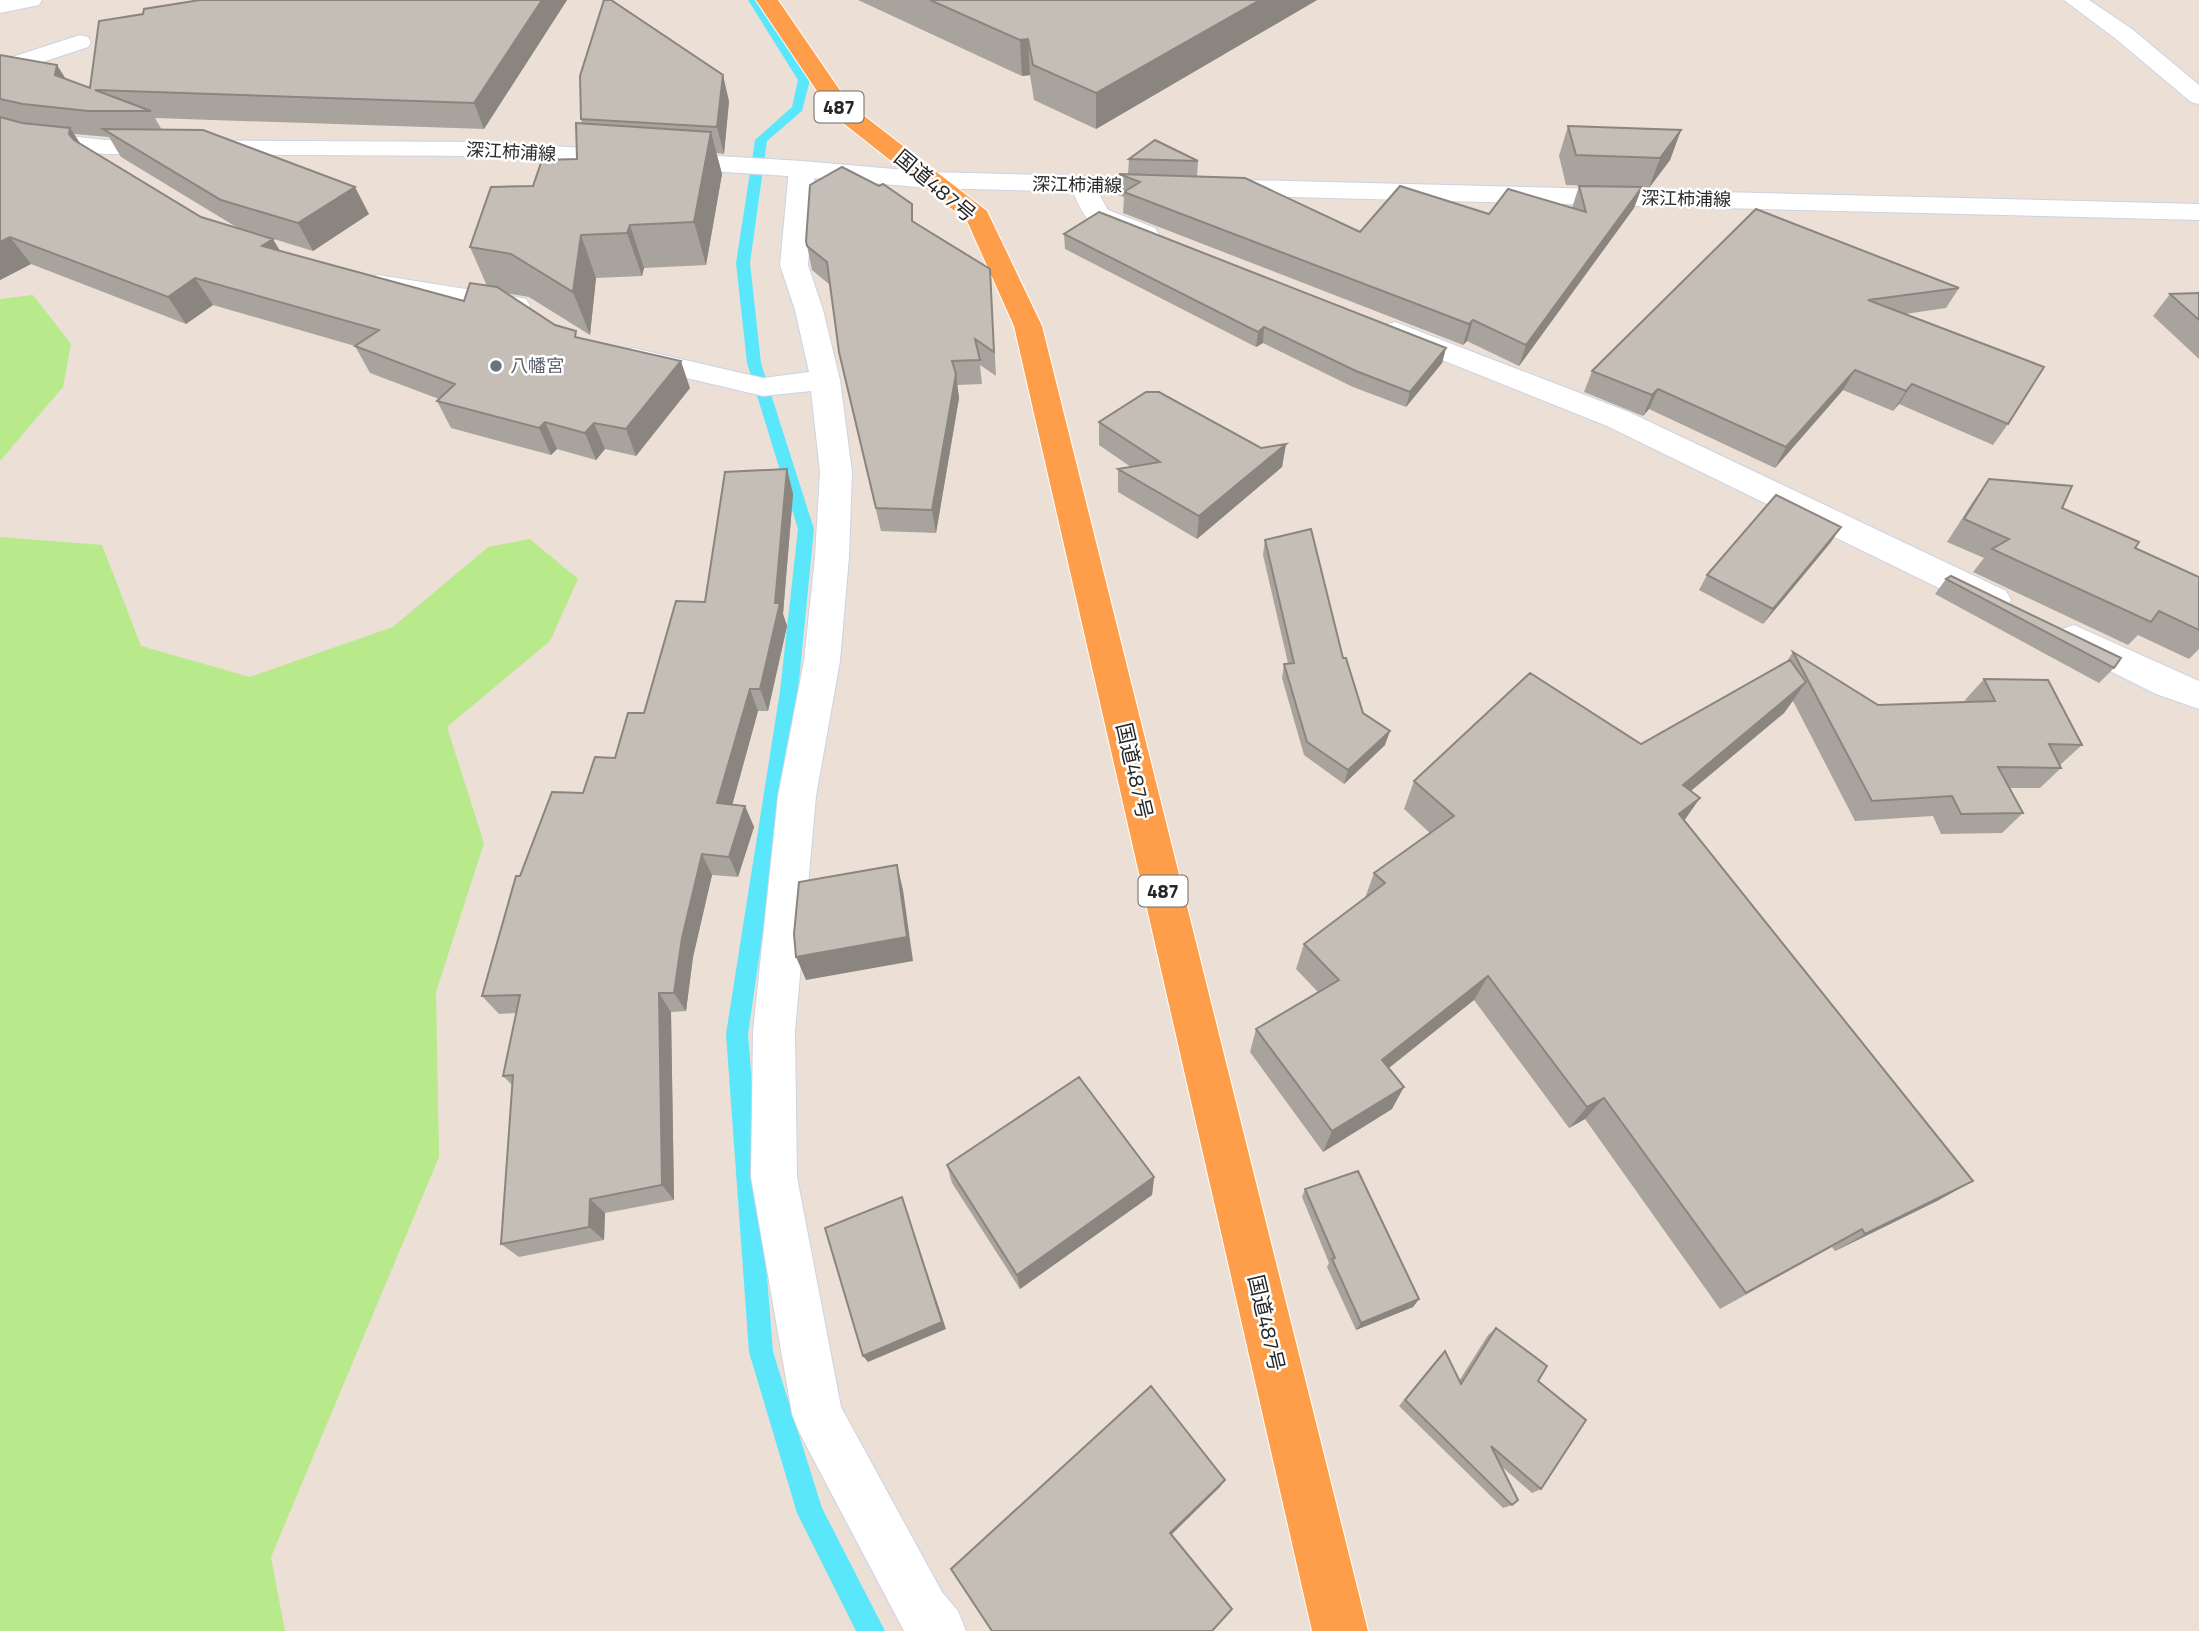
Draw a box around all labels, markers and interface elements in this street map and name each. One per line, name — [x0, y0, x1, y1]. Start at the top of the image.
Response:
road number: 487 — [814, 92, 864, 122]
street label: 深江柿浦線 — [465, 136, 557, 167]
street label: 国道487号 — [888, 141, 984, 229]
street label: 深江柿浦線 — [1032, 170, 1122, 199]
street label: 深江柿浦線 — [1641, 184, 1731, 213]
place label: 八幡宮 — [510, 352, 564, 379]
marker: 八幡宮 — [488, 358, 504, 374]
street label: 国道487号 — [1108, 719, 1162, 822]
road number: 487 — [1138, 876, 1188, 906]
street label: 国道487号 — [1240, 1271, 1294, 1374]

